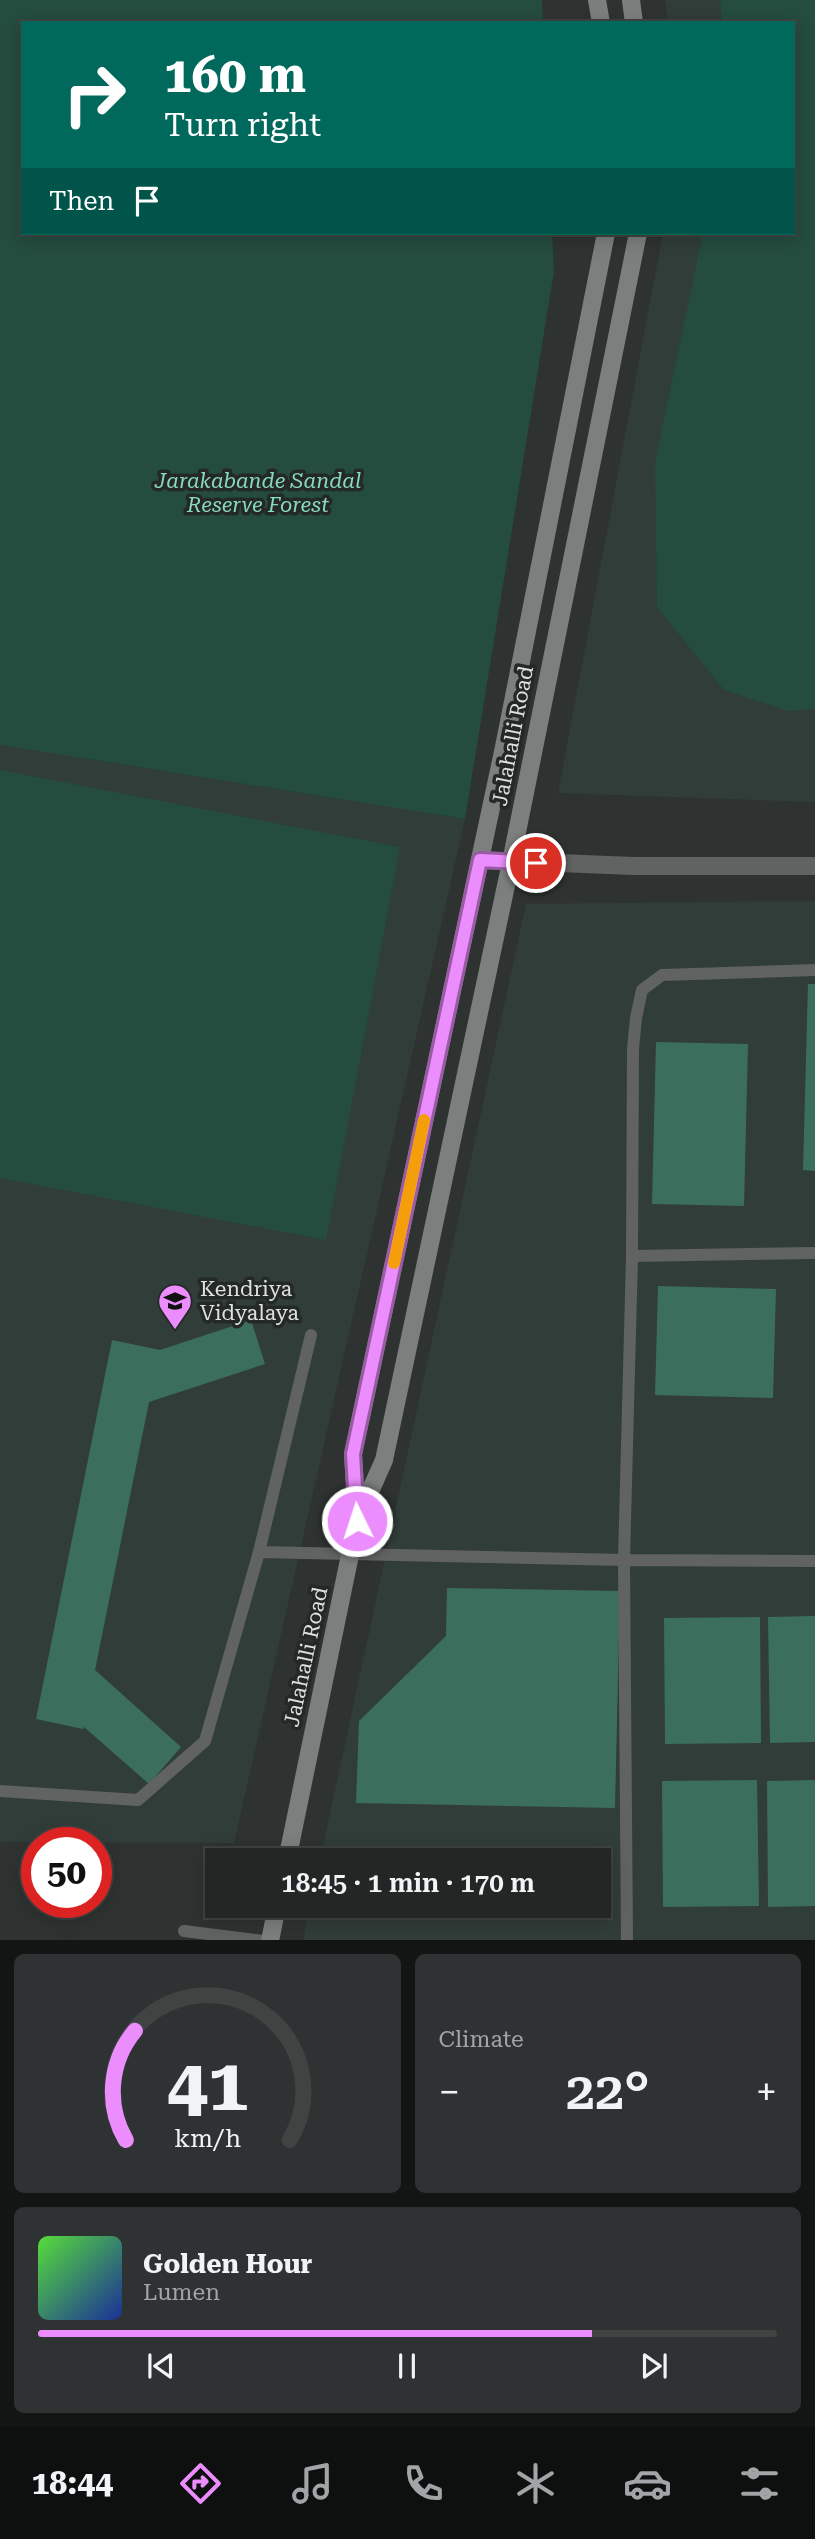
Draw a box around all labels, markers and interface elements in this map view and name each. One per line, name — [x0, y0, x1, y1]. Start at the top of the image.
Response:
text: 160 m — [164, 47, 306, 104]
icon: right — [49, 49, 140, 140]
text: Turn right — [164, 106, 321, 144]
icon: arrive — [128, 182, 166, 220]
text: Then — [49, 186, 114, 216]
park label: Jarakabande Sandal Reserve Forest — [154, 469, 361, 517]
street label: Jalahalli Road — [488, 663, 538, 808]
pin — [506, 833, 566, 893]
icon: arrive — [517, 844, 555, 882]
place label: Kendriya Vidyalaya — [200, 1277, 300, 1325]
school or university icon: Kendriya Vidyalaya — [156, 1282, 194, 1331]
position arrow — [320, 1484, 394, 1558]
street label: Jalahalli Road — [279, 1584, 333, 1729]
speed limit sign: 50 — [21, 1827, 112, 1918]
text: 18:45 · 1 min · 170 m — [281, 1868, 535, 1898]
text: Climate — [439, 2026, 524, 2053]
text: 41 — [166, 2043, 248, 2128]
text: 22° — [566, 2061, 650, 2122]
text: − — [439, 2070, 460, 2114]
text: + — [756, 2070, 777, 2114]
text: km/h — [174, 2123, 241, 2152]
text: Golden Hour — [143, 2249, 312, 2279]
text: Lumen — [143, 2279, 220, 2306]
icon: previous — [142, 2347, 180, 2385]
icon: pause — [388, 2347, 426, 2385]
icon: next — [635, 2347, 673, 2385]
icon: directions — [176, 2459, 225, 2508]
icon: music — [288, 2459, 337, 2508]
icon: phone — [399, 2459, 448, 2508]
icon: climate — [511, 2459, 560, 2508]
icon: car — [623, 2459, 672, 2508]
icon: filters — [735, 2459, 784, 2508]
text: 18:44 — [31, 2464, 113, 2502]

